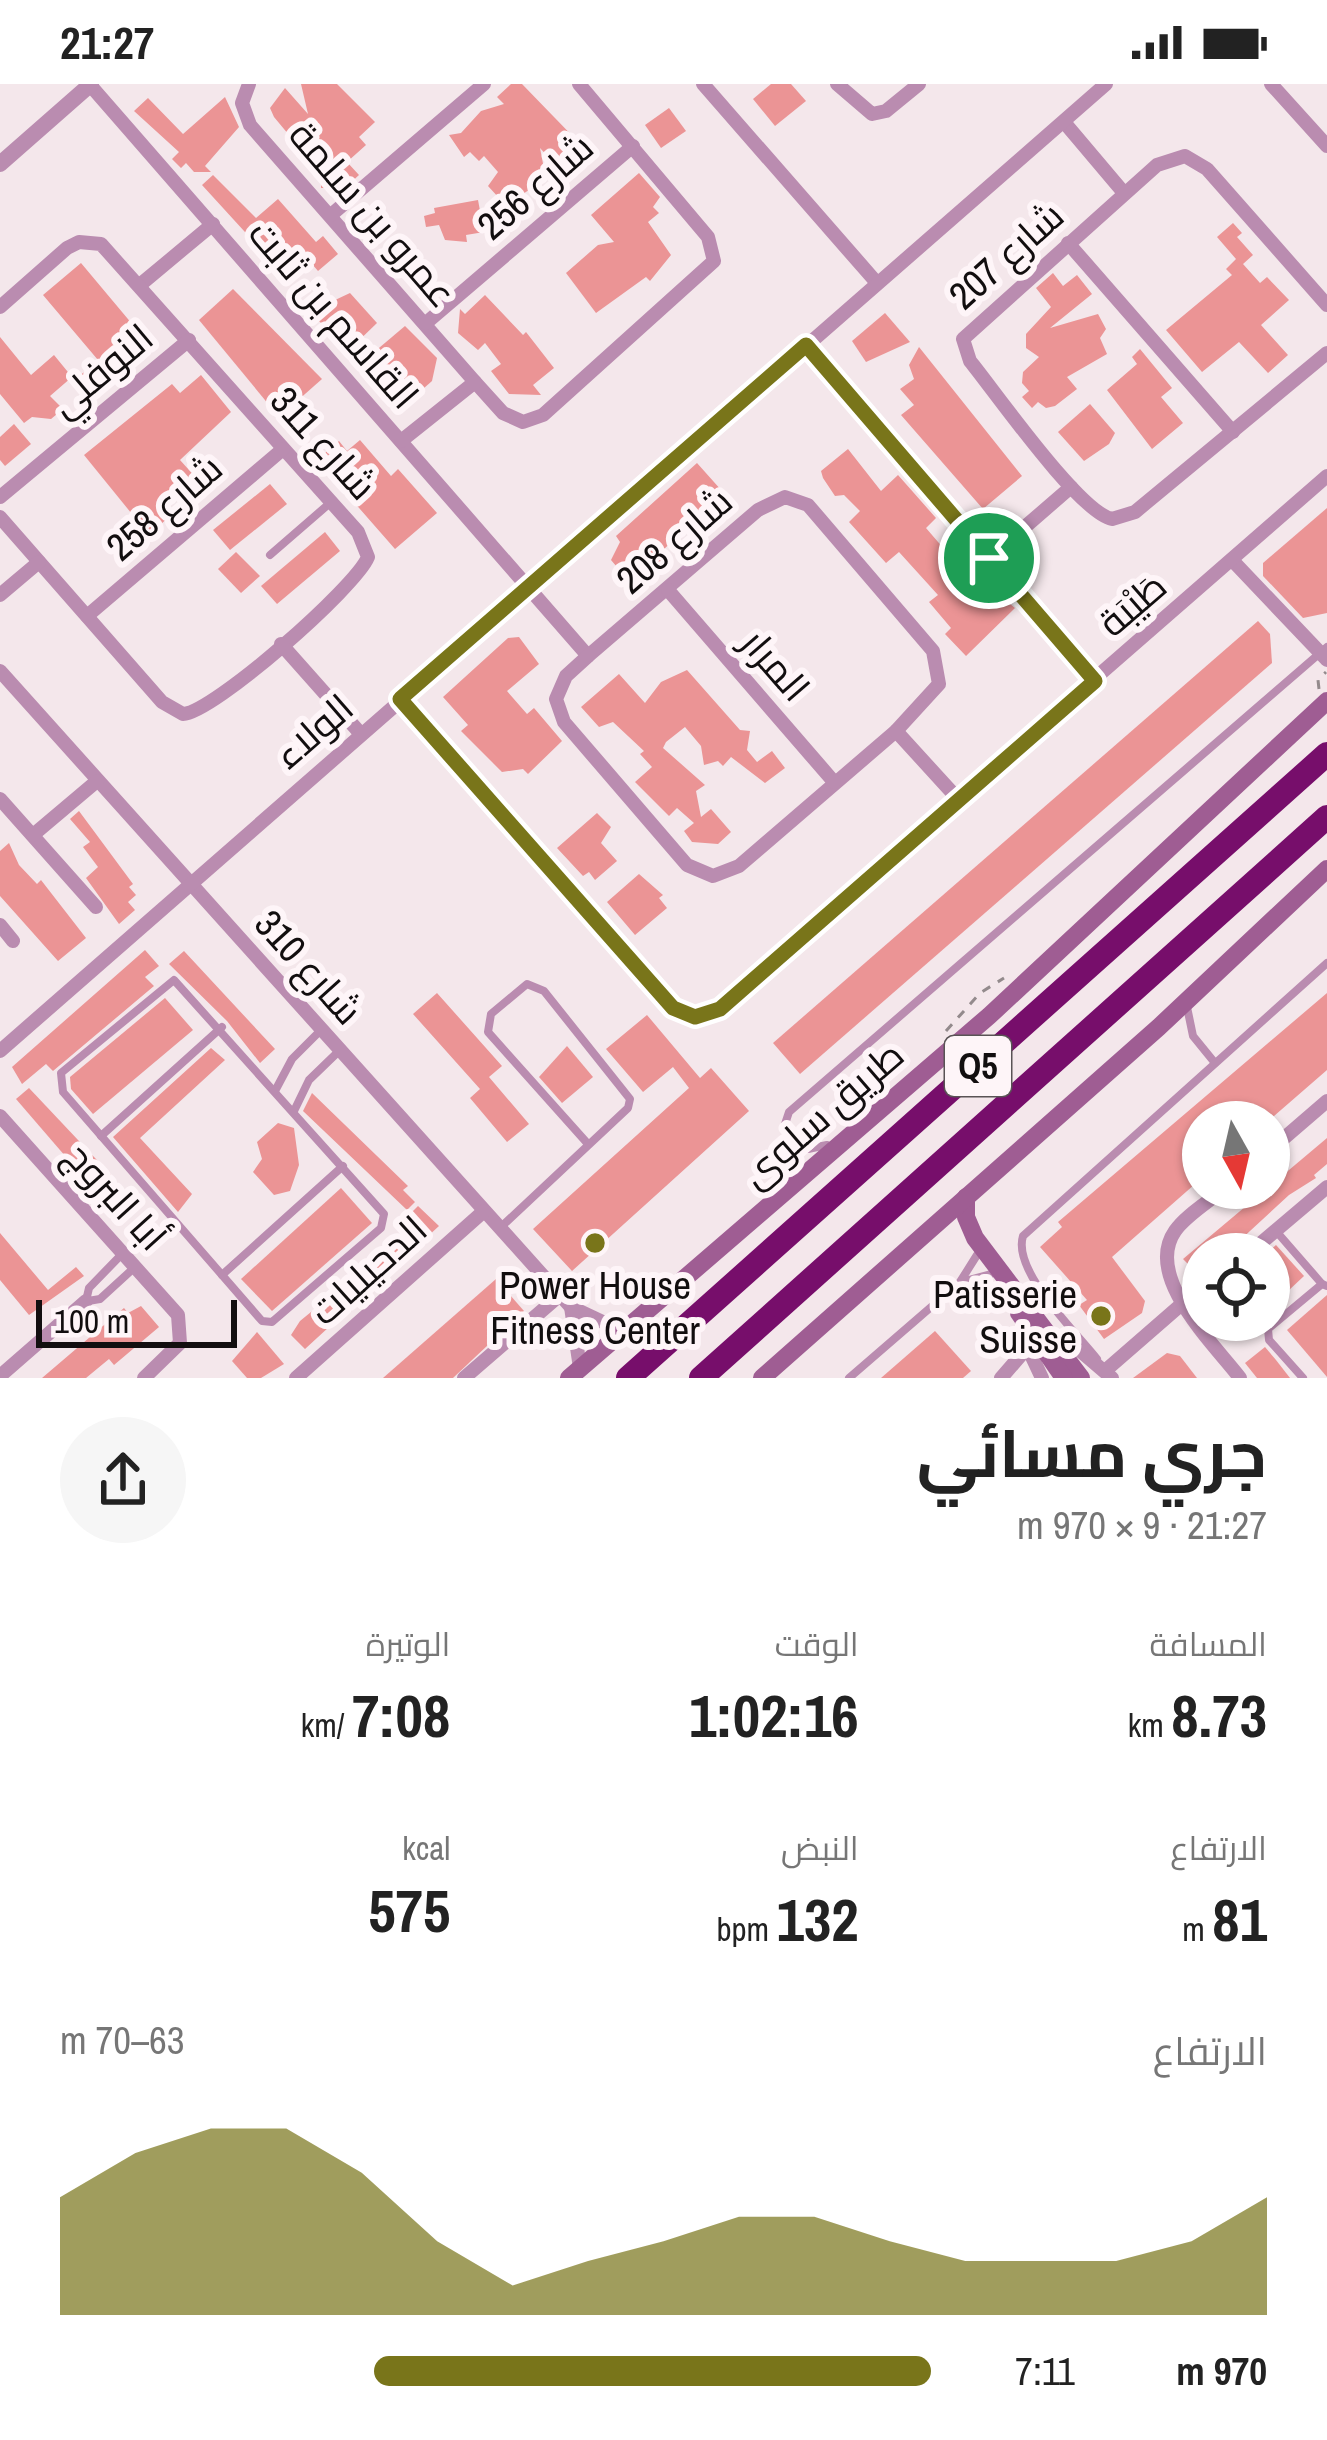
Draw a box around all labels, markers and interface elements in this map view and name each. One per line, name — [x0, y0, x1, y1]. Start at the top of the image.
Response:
text: 21:27 — [60, 12, 154, 73]
street label: عمرو بن سلمة — [278, 110, 468, 318]
street label: شارع 256 — [466, 121, 605, 252]
street label: شارع 207 — [937, 190, 1075, 321]
street label: القاسم بن ثابت — [236, 208, 431, 420]
street label: النوفلي — [38, 312, 167, 432]
street label: شارع 311 — [259, 375, 389, 511]
street label: شارع 258 — [95, 442, 234, 573]
street label: شارع 208 — [605, 475, 744, 606]
pin — [938, 507, 1040, 609]
icon: arrive — [956, 525, 1022, 591]
street label: طَيْبَة — [1087, 560, 1177, 648]
street label: المرار — [729, 616, 822, 712]
street label: الولاء — [262, 682, 364, 780]
street label: شارع 310 — [243, 898, 374, 1036]
street label: طريق سلوى — [730, 1029, 914, 1199]
road number: Q5 — [945, 1036, 1011, 1096]
north arrow — [1182, 1101, 1290, 1209]
map controls — [1182, 1101, 1290, 1341]
street label: أبا البروج — [53, 1130, 179, 1262]
street label: الدحيليات — [298, 1204, 438, 1336]
marker: Power House Fitness Center — [582, 1230, 608, 1256]
button: locate — [1182, 1233, 1290, 1341]
place label: Power House Fitness Center — [490, 1259, 700, 1356]
place label: Patisserie Suisse — [933, 1268, 1077, 1365]
scale bar — [36, 1294, 237, 1347]
text: 100 m — [54, 1299, 129, 1343]
marker: Patisserie Suisse — [1088, 1303, 1114, 1329]
text: جري مسائي — [917, 1409, 1267, 1498]
button: share — [60, 1417, 186, 1543]
text: 21:27 · 9 × 970 m — [1017, 1499, 1267, 1551]
text: الوتيرة — [366, 1622, 450, 1666]
text: الوقت — [775, 1622, 859, 1666]
text: المسافة — [1150, 1622, 1267, 1666]
text: 7:08 — [352, 1675, 450, 1756]
text: 1:02:16 — [689, 1675, 859, 1756]
text: 8.73 — [1171, 1675, 1267, 1756]
text: /km — [301, 1703, 352, 1747]
text: km — [1128, 1703, 1171, 1747]
text: kcal — [402, 1826, 450, 1870]
text: النبض — [781, 1826, 859, 1870]
text: الارتفاع — [1170, 1826, 1267, 1870]
text: 575 — [368, 1870, 450, 1951]
text: 132 — [777, 1879, 859, 1960]
text: 81 — [1212, 1879, 1267, 1960]
text: bpm — [716, 1907, 777, 1951]
text: m — [1182, 1907, 1212, 1951]
text: 63–70 m — [60, 2014, 185, 2066]
text: الارتفاع — [1153, 2025, 1267, 2077]
text: 7:11 — [1015, 2345, 1075, 2397]
text: 970 m — [1176, 2345, 1267, 2397]

